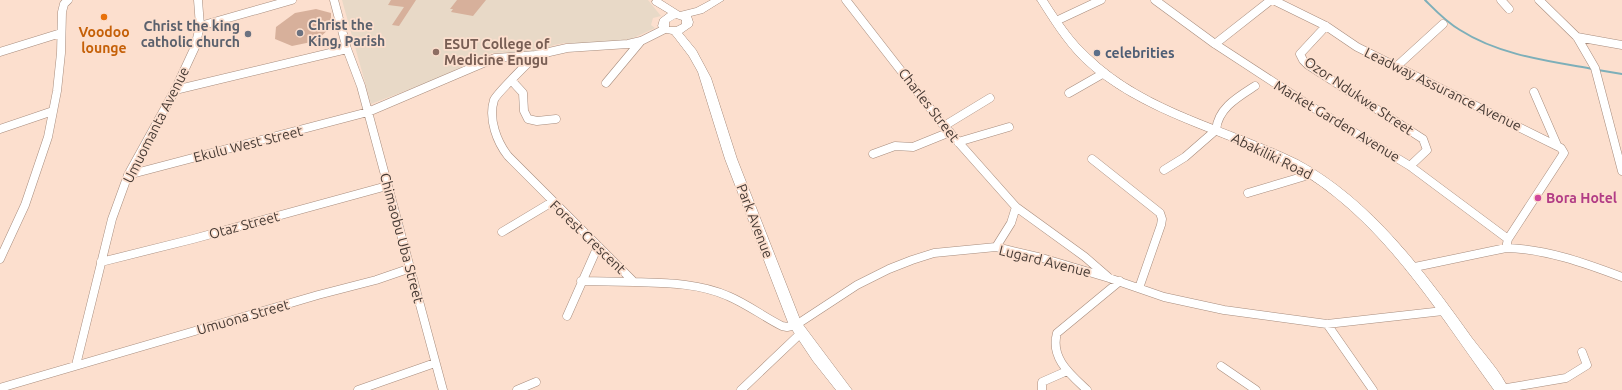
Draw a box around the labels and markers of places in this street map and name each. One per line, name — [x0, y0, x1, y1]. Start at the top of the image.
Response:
marker: Voodoo lounge — [99, 12, 109, 22]
place label: Christ the King, Parish — [308, 17, 385, 49]
place label: Christ the king catholic church — [141, 18, 240, 50]
place label: Voodoo lounge — [78, 24, 130, 56]
marker: Christ the King, Parish — [295, 28, 305, 38]
marker: Christ the king catholic church — [243, 29, 253, 39]
place label: ESUT College of Medicine Enugu — [444, 36, 550, 68]
place label: celebrities — [1105, 45, 1175, 61]
marker: ESUT College of Medicine Enugu — [431, 47, 441, 57]
marker: celebrities — [1092, 48, 1102, 58]
place label: Bora Hotel — [1546, 190, 1617, 206]
marker: Bora Hotel — [1533, 193, 1543, 203]

